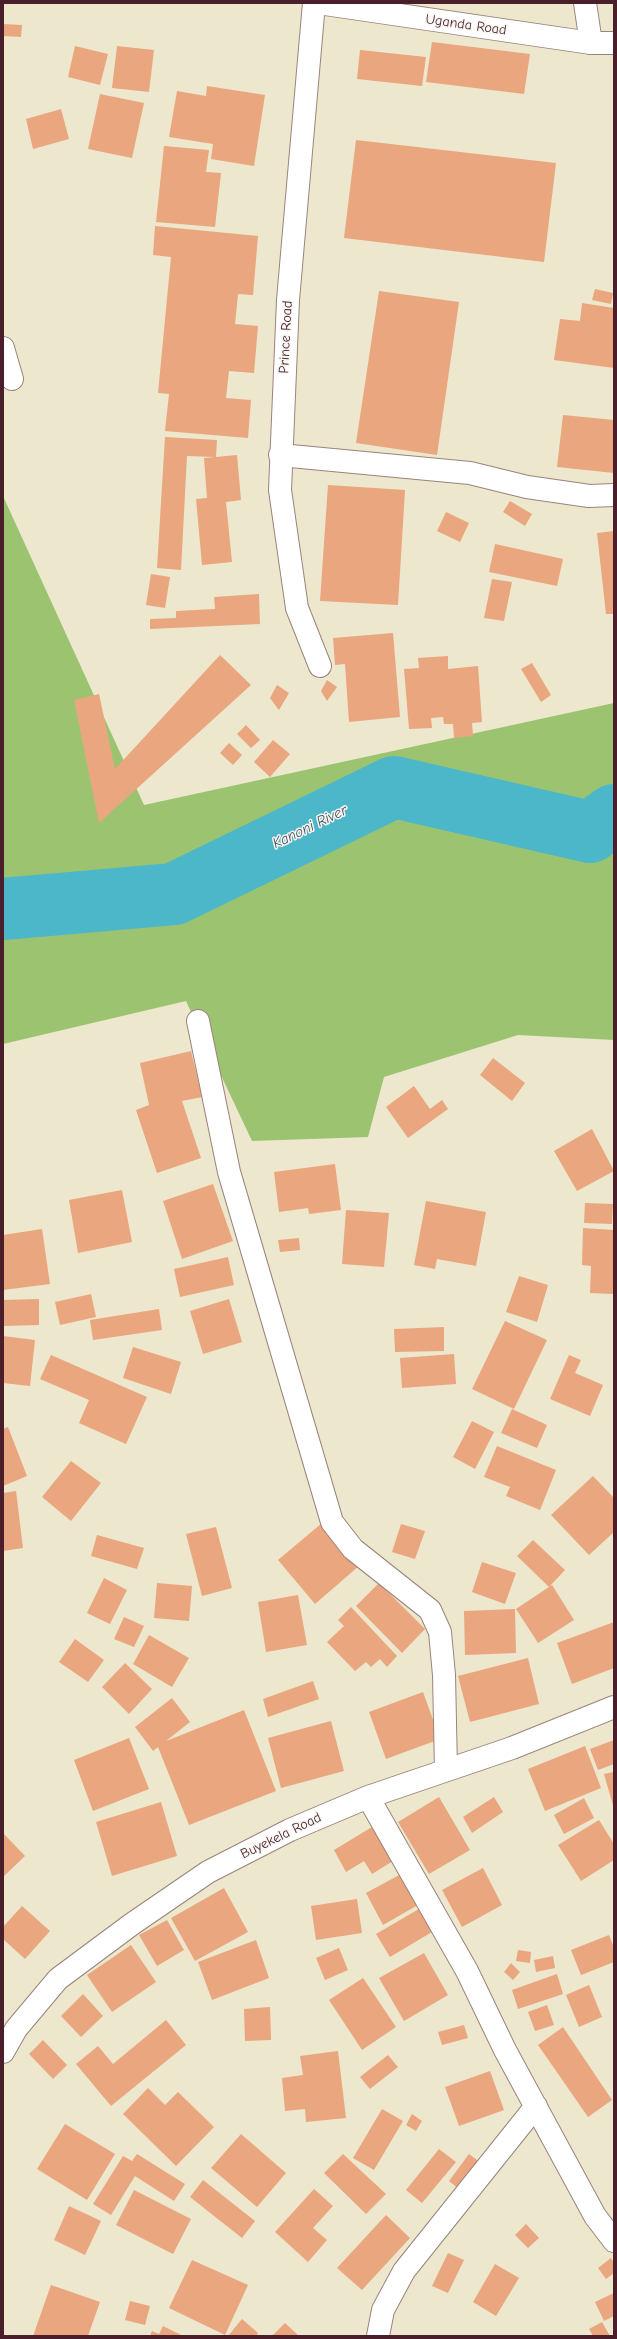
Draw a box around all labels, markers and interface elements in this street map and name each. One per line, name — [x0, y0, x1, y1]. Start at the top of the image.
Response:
street label: Uganda Road — [424, 11, 508, 39]
street label: Prince Road — [276, 300, 296, 374]
water label: Kanoni River — [270, 801, 350, 853]
street label: Buyekela Road — [238, 1809, 324, 1863]

